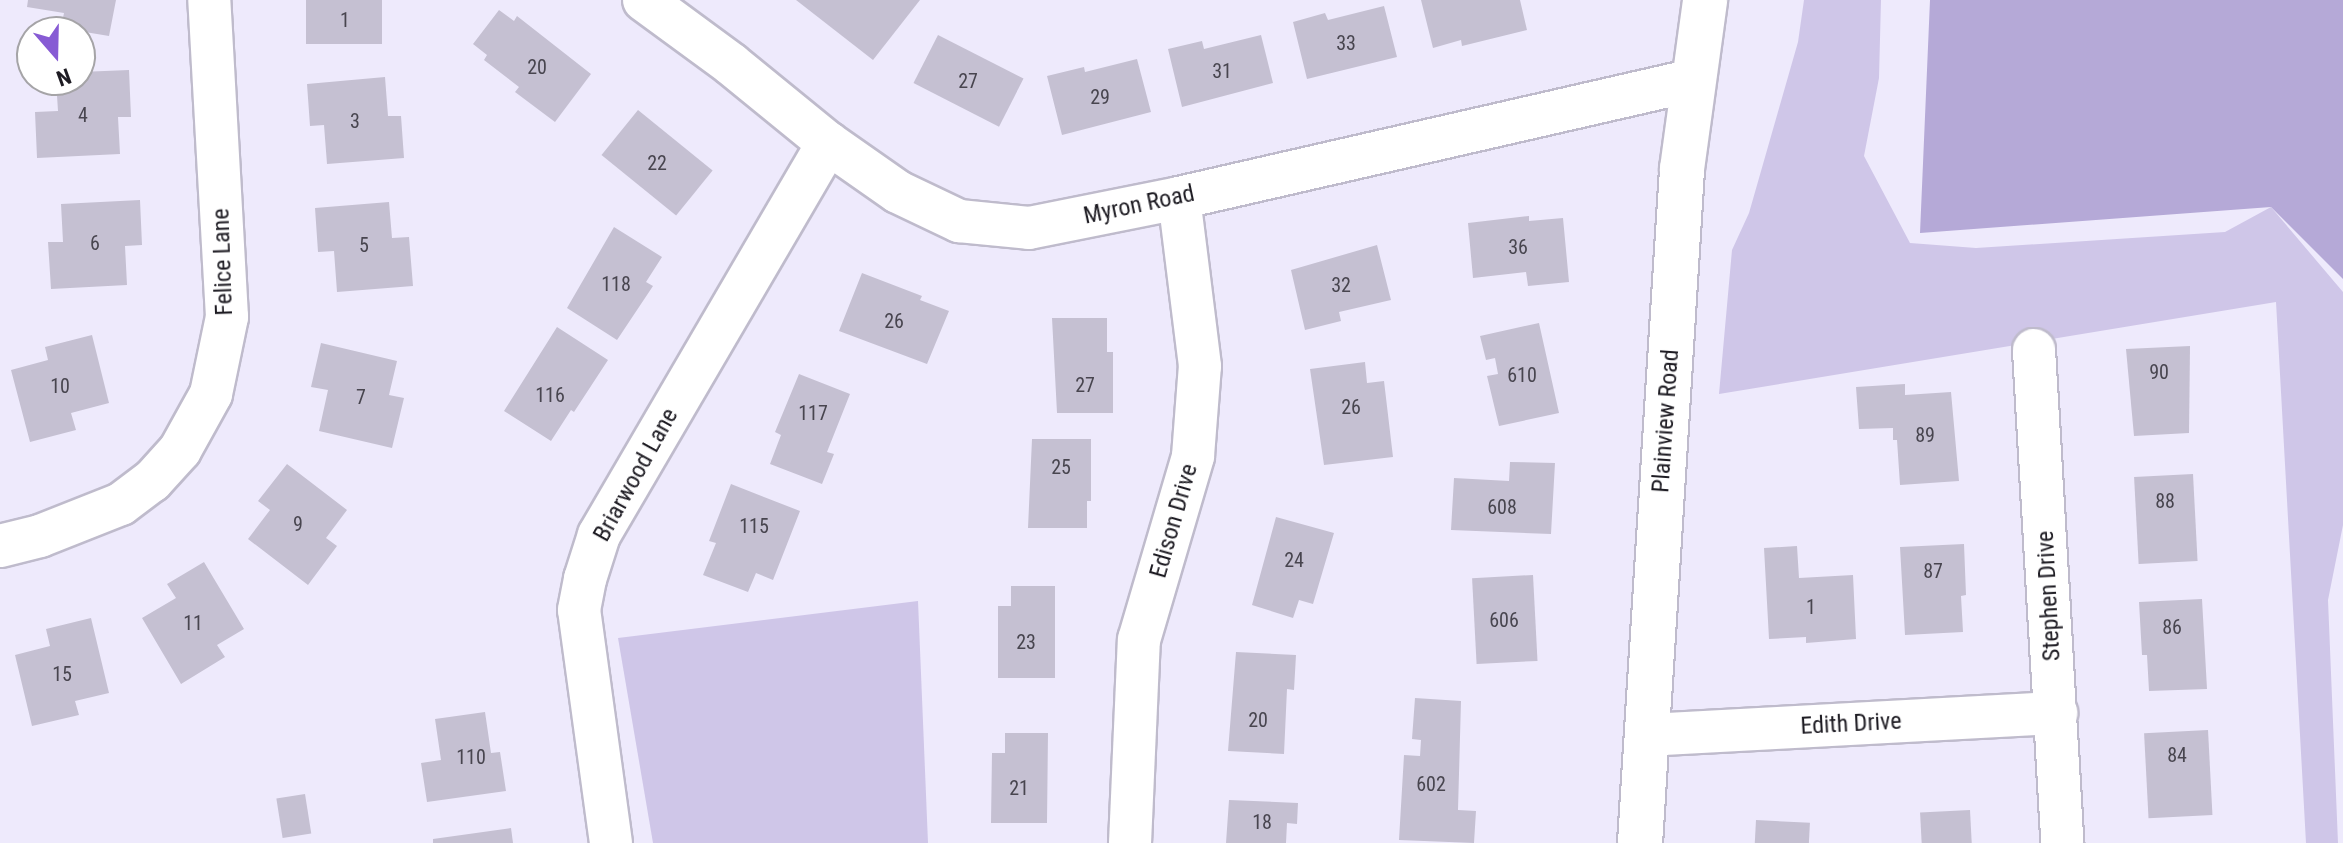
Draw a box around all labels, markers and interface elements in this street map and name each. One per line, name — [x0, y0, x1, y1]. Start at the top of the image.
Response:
house number: 1 — [340, 8, 350, 32]
north arrow — [16, 16, 96, 96]
house number: 33 — [1336, 31, 1356, 55]
house number: 20 — [527, 55, 547, 79]
house number: 31 — [1212, 59, 1232, 83]
text: N — [53, 63, 74, 91]
house number: 27 — [958, 69, 978, 93]
house number: 29 — [1090, 85, 1110, 109]
house number: 4 — [78, 103, 88, 127]
house number: 3 — [350, 109, 360, 133]
house number: 22 — [647, 151, 667, 175]
street label: Myron Road — [1081, 179, 1197, 231]
street label: Felice Lane — [207, 208, 239, 316]
house number: 6 — [90, 231, 100, 255]
house number: 5 — [359, 233, 369, 257]
house number: 36 — [1508, 235, 1528, 259]
house number: 118 — [601, 272, 631, 296]
house number: 32 — [1331, 273, 1351, 297]
house number: 26 — [884, 309, 904, 333]
street label: Plainview Road — [1647, 348, 1685, 494]
house number: 90 — [2149, 360, 2169, 384]
house number: 610 — [1507, 363, 1537, 387]
house number: 27 — [1075, 373, 1095, 397]
house number: 10 — [50, 374, 70, 398]
house number: 116 — [535, 383, 565, 407]
house number: 7 — [356, 385, 366, 409]
house number: 26 — [1341, 395, 1361, 419]
house number: 117 — [798, 401, 828, 425]
street label: Briarwood Lane — [588, 403, 684, 547]
house number: 89 — [1915, 423, 1935, 447]
house number: 25 — [1051, 455, 1071, 479]
street label: Edison Drive — [1144, 461, 1204, 581]
house number: 88 — [2155, 489, 2175, 513]
house number: 608 — [1487, 495, 1517, 519]
house number: 9 — [293, 512, 303, 536]
house number: 115 — [739, 514, 769, 538]
street label: Stephen Drive — [2031, 530, 2067, 662]
house number: 24 — [1284, 548, 1304, 572]
house number: 87 — [1923, 559, 1943, 583]
house number: 1 — [1806, 595, 1816, 619]
house number: 606 — [1489, 608, 1519, 632]
house number: 11 — [183, 611, 203, 635]
house number: 86 — [2162, 615, 2182, 639]
house number: 23 — [1016, 630, 1036, 654]
house number: 15 — [52, 662, 72, 686]
street label: Edith Drive — [1800, 707, 1902, 741]
house number: 20 — [1248, 708, 1268, 732]
house number: 84 — [2167, 743, 2187, 767]
house number: 110 — [456, 745, 486, 769]
house number: 602 — [1416, 772, 1446, 796]
house number: 21 — [1009, 776, 1029, 800]
house number: 18 — [1252, 810, 1272, 834]

